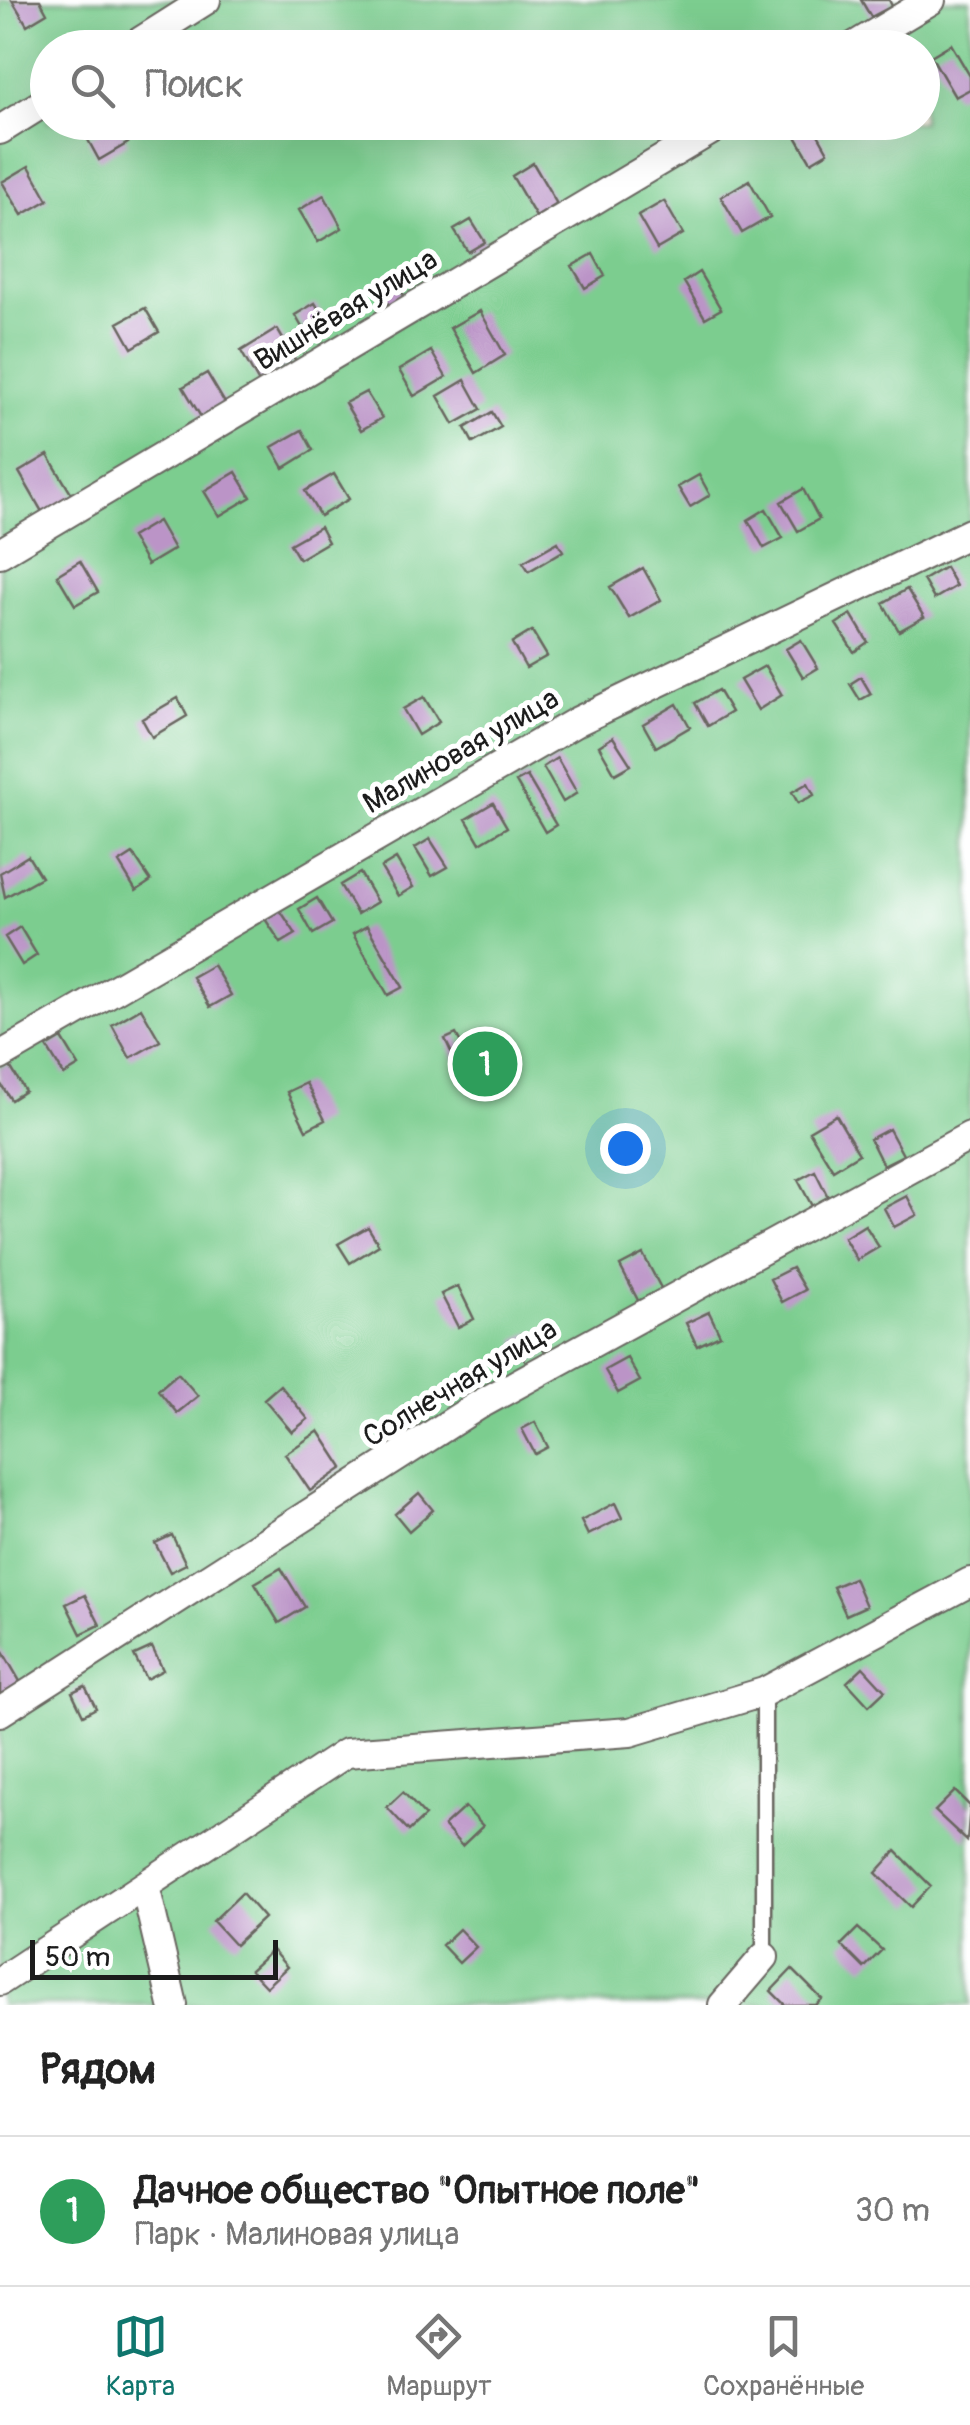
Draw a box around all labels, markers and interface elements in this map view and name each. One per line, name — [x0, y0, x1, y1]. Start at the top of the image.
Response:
search box — [30, 30, 940, 140]
icon: search — [65, 58, 120, 113]
text: Поиск — [145, 61, 244, 109]
street label: Вишнёвая улица — [248, 241, 444, 379]
street label: Малиновая улица — [357, 680, 565, 822]
pin: 1 — [452, 1026, 518, 1102]
your location — [600, 1123, 651, 1174]
street label: Солнечная улица — [356, 1311, 564, 1455]
scale bar — [30, 1935, 278, 1980]
text: 50 m — [45, 1940, 110, 1975]
text: Рядом — [40, 2044, 156, 2096]
text: Дачное общество "Опытное поле" — [135, 2167, 700, 2215]
text: 1 — [66, 2191, 79, 2231]
text: 30 m — [855, 2191, 930, 2231]
text: Парк · Малиновая улица — [135, 2215, 459, 2255]
tab: Карта — [106, 2309, 175, 2404]
tab: Маршрут — [386, 2309, 492, 2404]
tab: Сохранённые — [703, 2309, 864, 2404]

